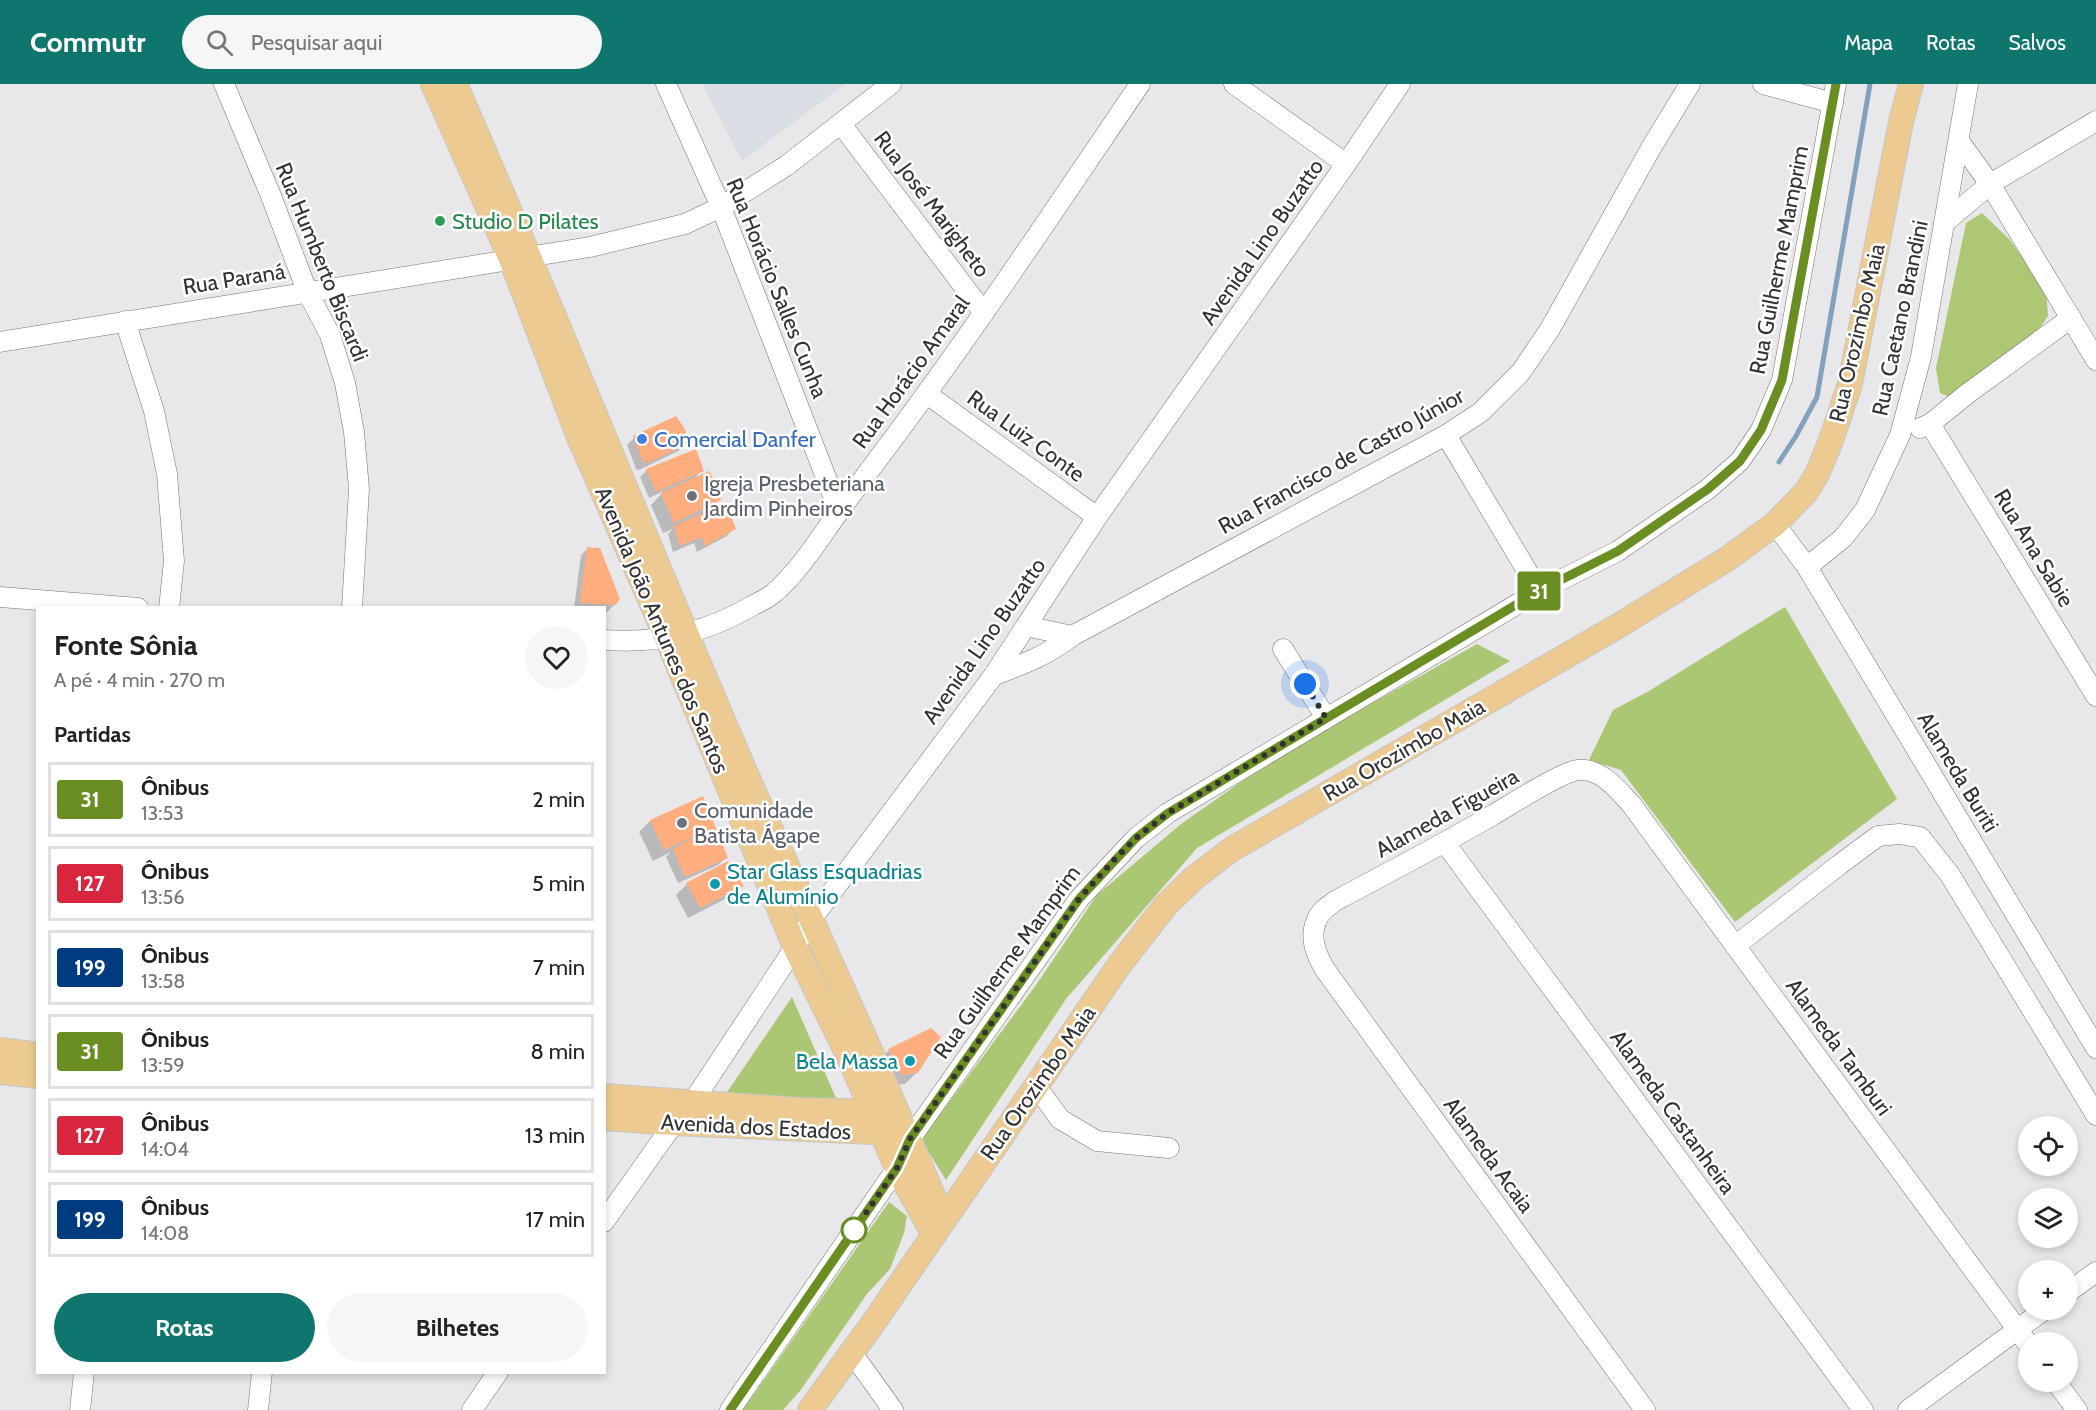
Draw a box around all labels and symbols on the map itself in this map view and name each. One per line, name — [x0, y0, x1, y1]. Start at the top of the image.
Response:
street label: Rua José Marigheto — [868, 125, 996, 283]
street label: Rua Guilherme Mamprim — [1744, 143, 1814, 377]
street label: Avenida Lino Buzatto — [1195, 154, 1329, 330]
street label: Rua Humberto Biscardi — [270, 159, 374, 365]
street label: Rua Horácio Salles Cunha — [720, 174, 834, 402]
place label: Studio D Pilates — [452, 208, 599, 235]
marker: Studio D Pilates — [433, 214, 447, 228]
street label: Rua Caetano Brandini — [1866, 218, 1934, 418]
street label: Rua Orozimbo Maia — [1823, 241, 1891, 425]
street label: Rua Paraná — [181, 258, 287, 300]
street label: Rua Horácio Amaral — [846, 290, 976, 454]
street label: Rua Francisco de Castro Júnior — [1214, 382, 1469, 540]
street label: Rua Luiz Conte — [962, 384, 1090, 488]
place label: Comercial Danfer — [654, 426, 816, 453]
marker: Comercial Danfer — [635, 432, 649, 446]
place label: Igreja Presbeteriana Jardim Pinheiros — [703, 470, 885, 522]
street label: Avenida João Antunes dos Santos — [589, 482, 735, 778]
street label: Rua Ana Sabie — [1988, 484, 2080, 612]
marker: Igreja Presbeteriana Jardim Pinheiros — [685, 489, 699, 503]
street label: Avenida Lino Buzatto — [917, 553, 1051, 729]
line badge: 31 — [1512, 572, 1566, 610]
your location — [1290, 669, 1320, 699]
street label: Rua Orozimbo Maia — [1318, 692, 1490, 807]
street label: Alameda Buriti — [1911, 707, 2005, 837]
street label: Alameda Figueira — [1371, 762, 1524, 863]
place label: Comunidade Batista Ágape — [694, 797, 820, 849]
marker: Comunidade Batista Ágape — [675, 816, 689, 830]
place label: Star Glass Esquadrias de Alumínio — [727, 858, 922, 910]
street label: Rua Guilherme Mamprim — [928, 860, 1086, 1064]
marker: Star Glass Esquadrias de Alumínio — [708, 877, 722, 891]
street label: Alameda Tamburi — [1780, 973, 1898, 1121]
street label: Rua Orozimbo Maia — [975, 1000, 1102, 1165]
street label: Alameda Castanheira — [1604, 1025, 1742, 1200]
place label: Bela Massa — [796, 1048, 898, 1075]
marker: Bela Massa — [903, 1054, 917, 1068]
street label: Alameda Acaia — [1438, 1092, 1540, 1219]
street label: Avenida dos Estados — [660, 1109, 852, 1145]
unlabelled marker — [841, 1217, 867, 1243]

